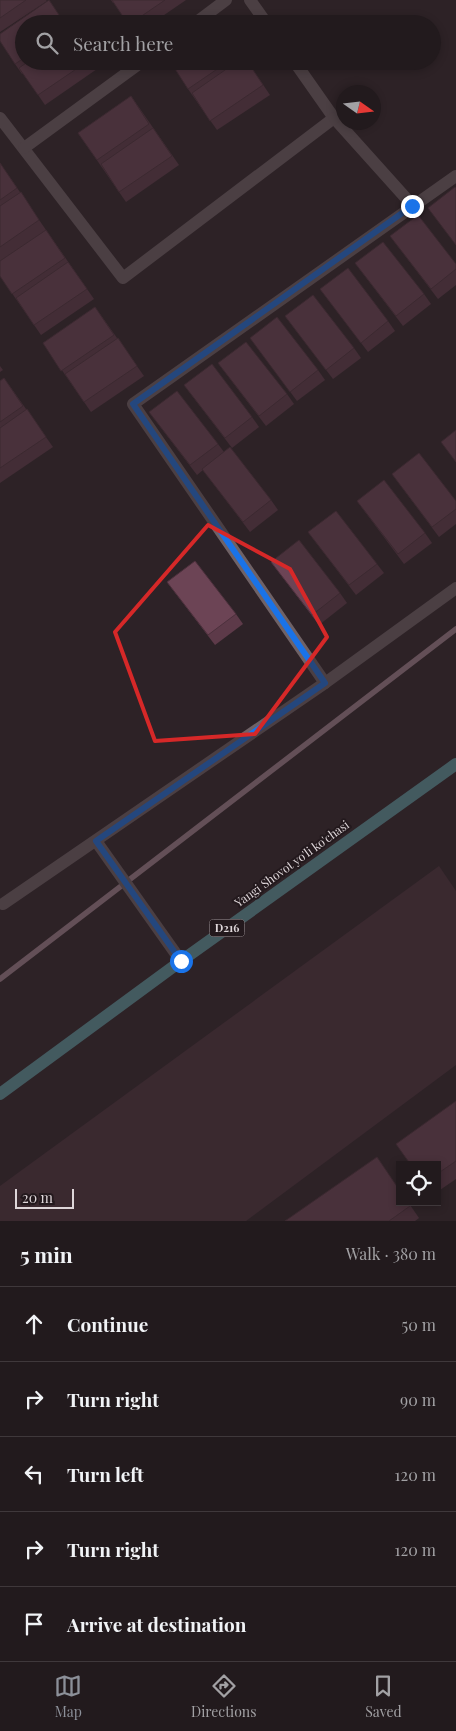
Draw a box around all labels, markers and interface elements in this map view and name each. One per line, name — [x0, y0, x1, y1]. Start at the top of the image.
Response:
search box — [15, 15, 441, 70]
icon: search — [33, 29, 61, 57]
text: Search here — [73, 30, 173, 56]
north arrow — [336, 85, 381, 130]
route end — [401, 195, 424, 218]
street label: Yangi Shovot yo'li ko'chasi — [230, 816, 352, 911]
road number: D216 — [210, 920, 244, 936]
route start — [170, 950, 193, 973]
map controls — [396, 1161, 441, 1206]
button: locate — [396, 1161, 441, 1206]
scale bar — [15, 1186, 74, 1209]
text: 20 m — [22, 1188, 53, 1207]
text: 5 min — [20, 1240, 73, 1268]
text: Walk · 380 m — [346, 1243, 436, 1264]
icon: ahead — [20, 1310, 48, 1338]
text: Continue — [67, 1311, 148, 1337]
text: 50 m — [402, 1314, 436, 1335]
icon: right — [20, 1385, 48, 1413]
text: Turn right — [67, 1386, 159, 1412]
text: 90 m — [400, 1389, 436, 1410]
icon: left — [20, 1460, 48, 1488]
text: Turn left — [67, 1461, 144, 1487]
text: 120 m — [395, 1464, 436, 1485]
icon: right — [20, 1535, 48, 1563]
text: Turn right — [67, 1536, 159, 1562]
text: 120 m — [395, 1539, 436, 1560]
icon: arrive — [20, 1610, 48, 1638]
text: Arrive at destination — [67, 1611, 247, 1637]
tab: Map — [54, 1672, 82, 1721]
tab: Directions — [191, 1672, 257, 1721]
tab: Saved — [365, 1672, 402, 1721]

